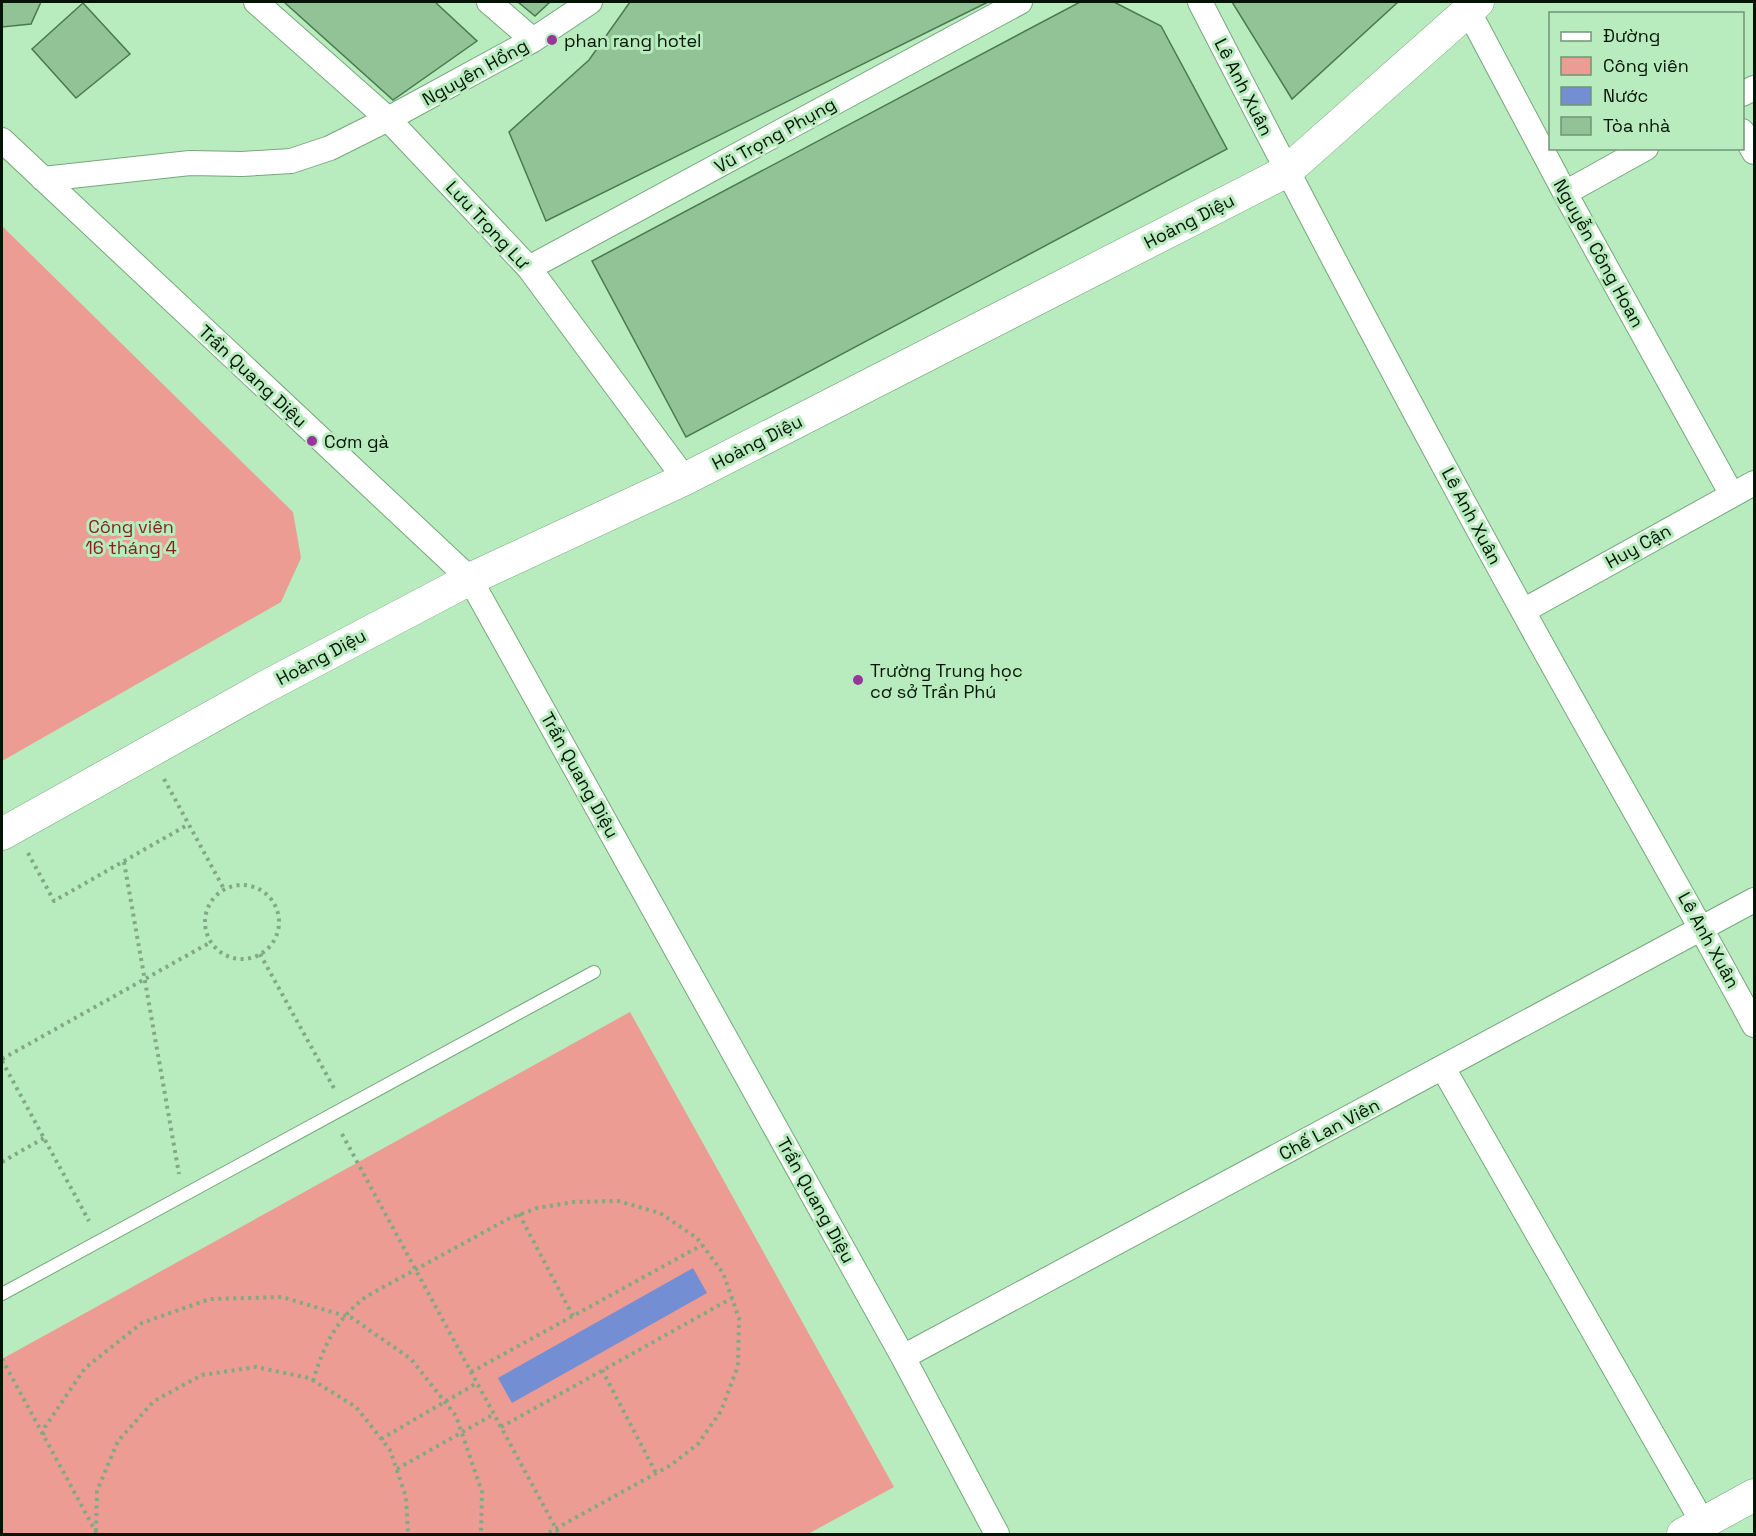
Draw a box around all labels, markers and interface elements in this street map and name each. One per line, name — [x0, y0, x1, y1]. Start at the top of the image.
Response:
legend — [1549, 12, 1744, 150]
text: Đường — [1603, 24, 1660, 47]
place label: phan rang hotel — [564, 29, 702, 52]
street label: Nguyên Hồng — [418, 33, 532, 111]
marker: phan rang hotel — [545, 33, 559, 47]
street label: Lê Anh Xuân — [1210, 34, 1278, 140]
text: Công viên — [1603, 54, 1689, 77]
text: Nước — [1603, 84, 1648, 107]
street label: Vũ Trọng Phụng — [710, 92, 840, 178]
text: Tòa nhà — [1603, 114, 1670, 137]
street label: Nguyễn Công Hoan — [1549, 175, 1649, 331]
street label: Lưu Trọng Lư — [441, 176, 535, 274]
street label: Hoàng Diệu — [1140, 188, 1238, 254]
street label: Trần Quang Diệu — [194, 320, 312, 432]
street label: Hoàng Diệu — [708, 409, 806, 475]
place label: Cơm gà — [324, 430, 389, 453]
marker: Cơm gà — [305, 434, 319, 448]
street label: Lê Anh Xuân — [1437, 464, 1507, 568]
park label: Công viên 16 tháng 4 — [85, 515, 177, 559]
street label: Huy Cận — [1601, 519, 1675, 573]
street label: Hoàng Diệu — [272, 624, 370, 690]
place label: Trường Trung học cơ sở Trần Phú — [870, 659, 1023, 703]
marker: Trường Trung học cơ sở Trần Phú — [851, 673, 865, 687]
street label: Trần Quang Diệu — [536, 708, 624, 842]
street label: Lê Anh Xuân — [1673, 888, 1745, 992]
street label: Chế Lan Viên — [1275, 1093, 1383, 1165]
street label: Trần Quang Diệu — [772, 1133, 860, 1267]

